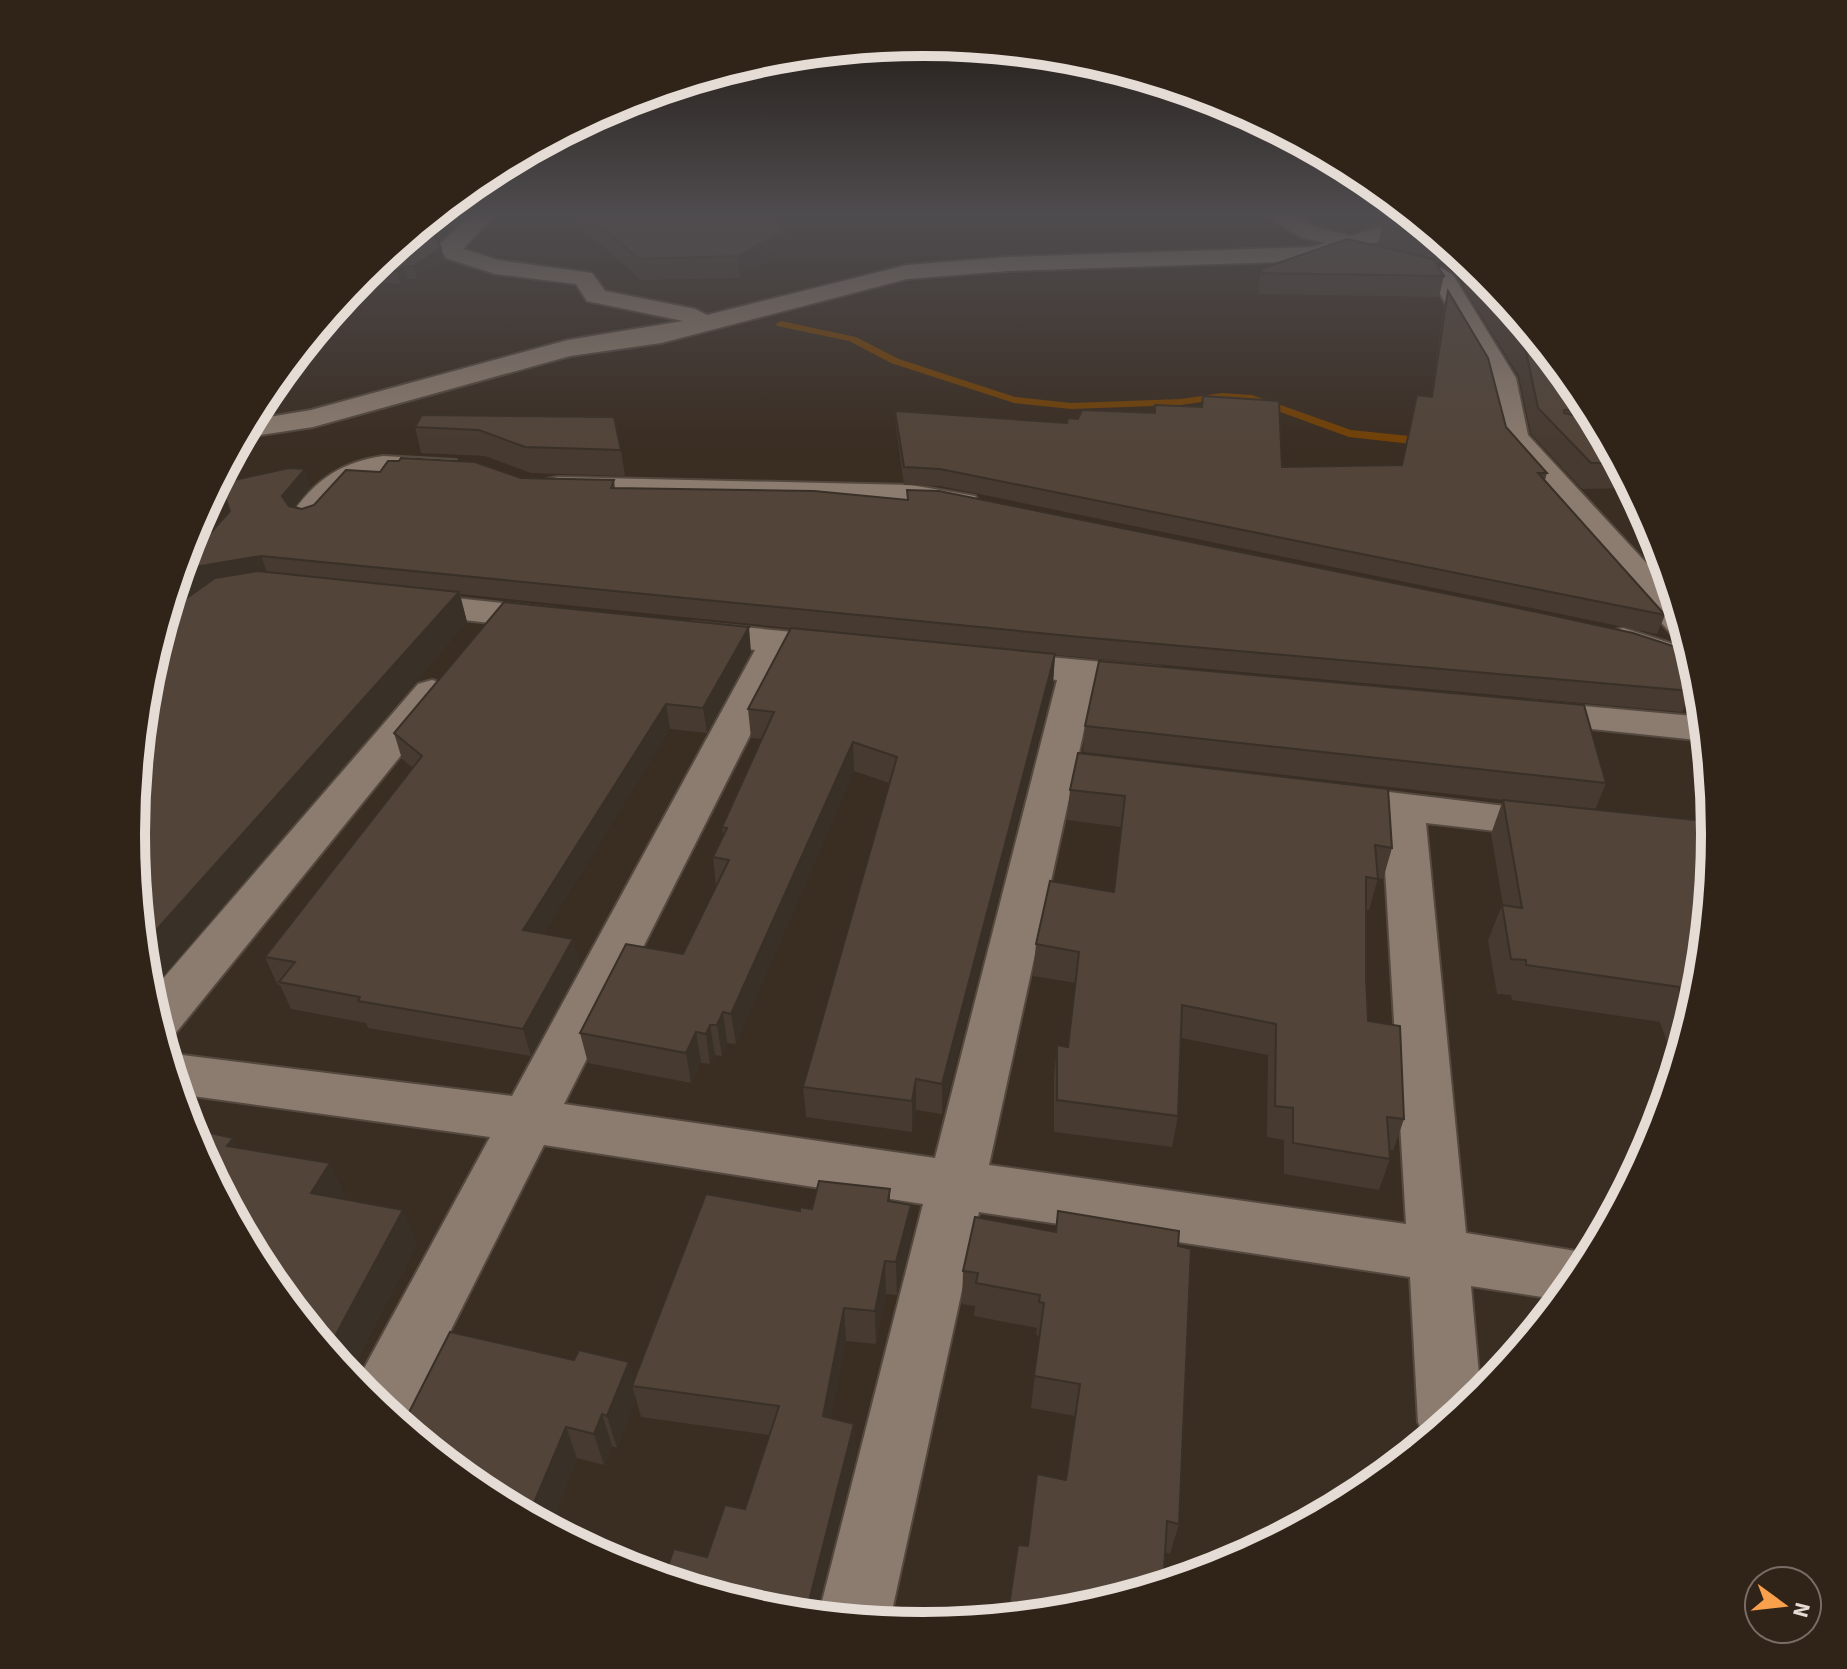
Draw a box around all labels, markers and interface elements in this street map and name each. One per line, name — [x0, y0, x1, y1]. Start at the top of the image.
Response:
north arrow — [1743, 1565, 1823, 1645]
text: N — [1784, 1599, 1819, 1621]

